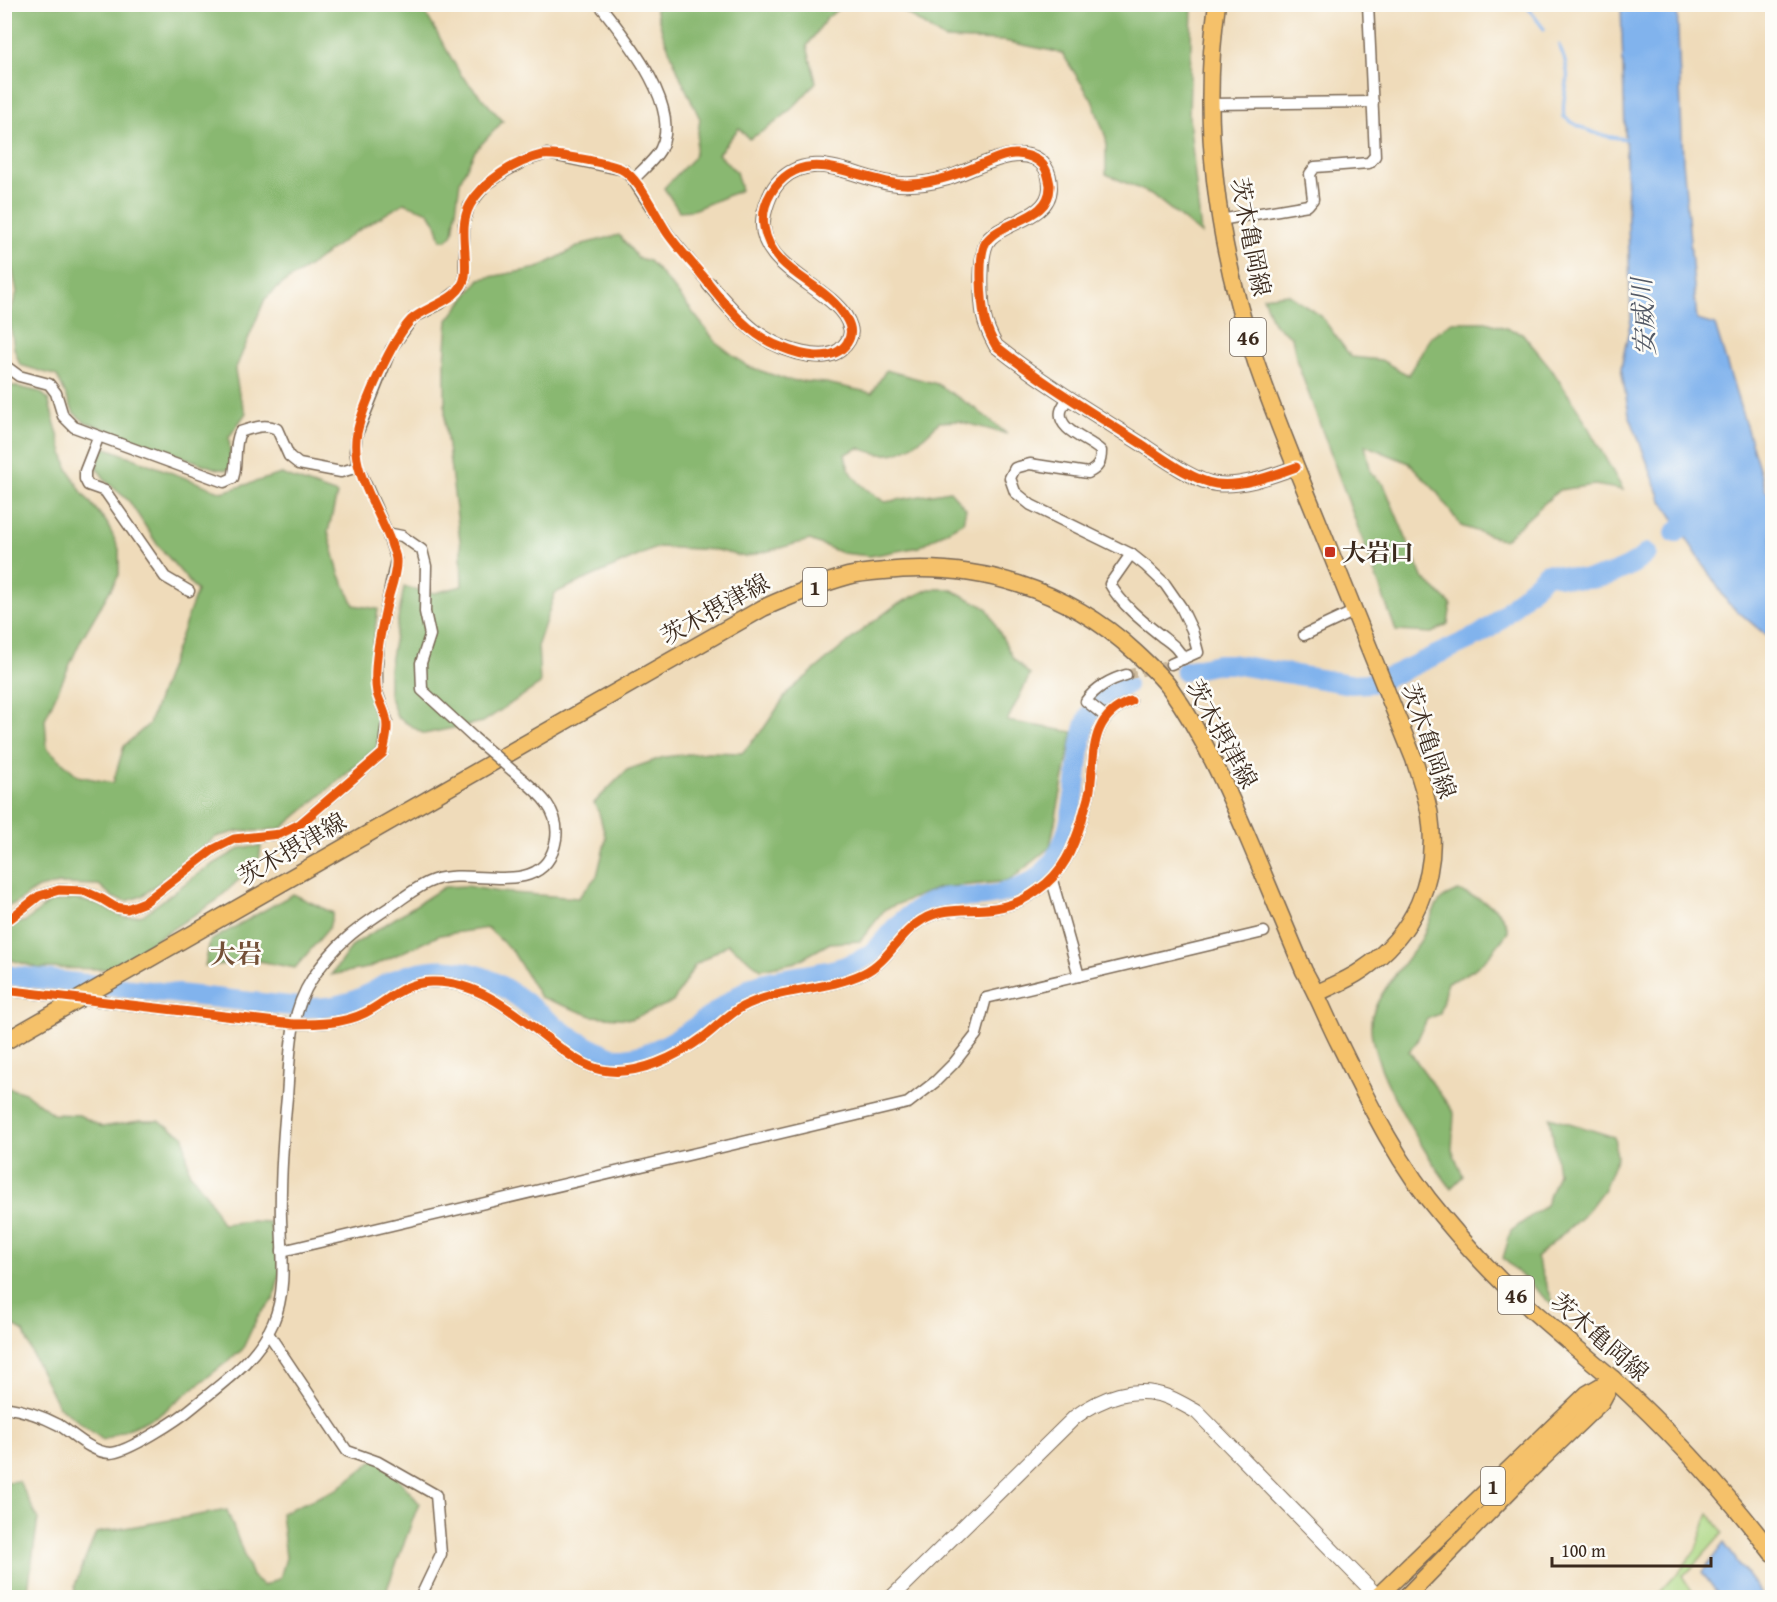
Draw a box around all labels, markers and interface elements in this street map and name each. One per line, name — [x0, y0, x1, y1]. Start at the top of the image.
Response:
street label: 茨木亀岡線 — [1222, 175, 1280, 299]
water label: 安威川 — [1621, 274, 1665, 357]
road number: 46 — [1230, 318, 1266, 356]
place label: 大岩口 — [1342, 535, 1414, 570]
marker: 大岩口 — [1323, 545, 1337, 559]
street label: 茨木摂津線 — [654, 565, 776, 653]
road number: 1 — [803, 568, 827, 606]
street label: 茨木摂津線 — [1178, 673, 1266, 795]
street label: 茨木亀岡線 — [1393, 679, 1465, 803]
street label: 茨木摂津線 — [231, 804, 353, 894]
district label: 大岩 — [210, 934, 262, 973]
road number: 46 — [1498, 1276, 1534, 1314]
street label: 茨木亀岡線 — [1543, 1284, 1657, 1390]
road number: 1 — [1481, 1467, 1505, 1505]
scale bar — [1552, 1530, 1711, 1568]
text: 100 m — [1561, 1537, 1606, 1564]

